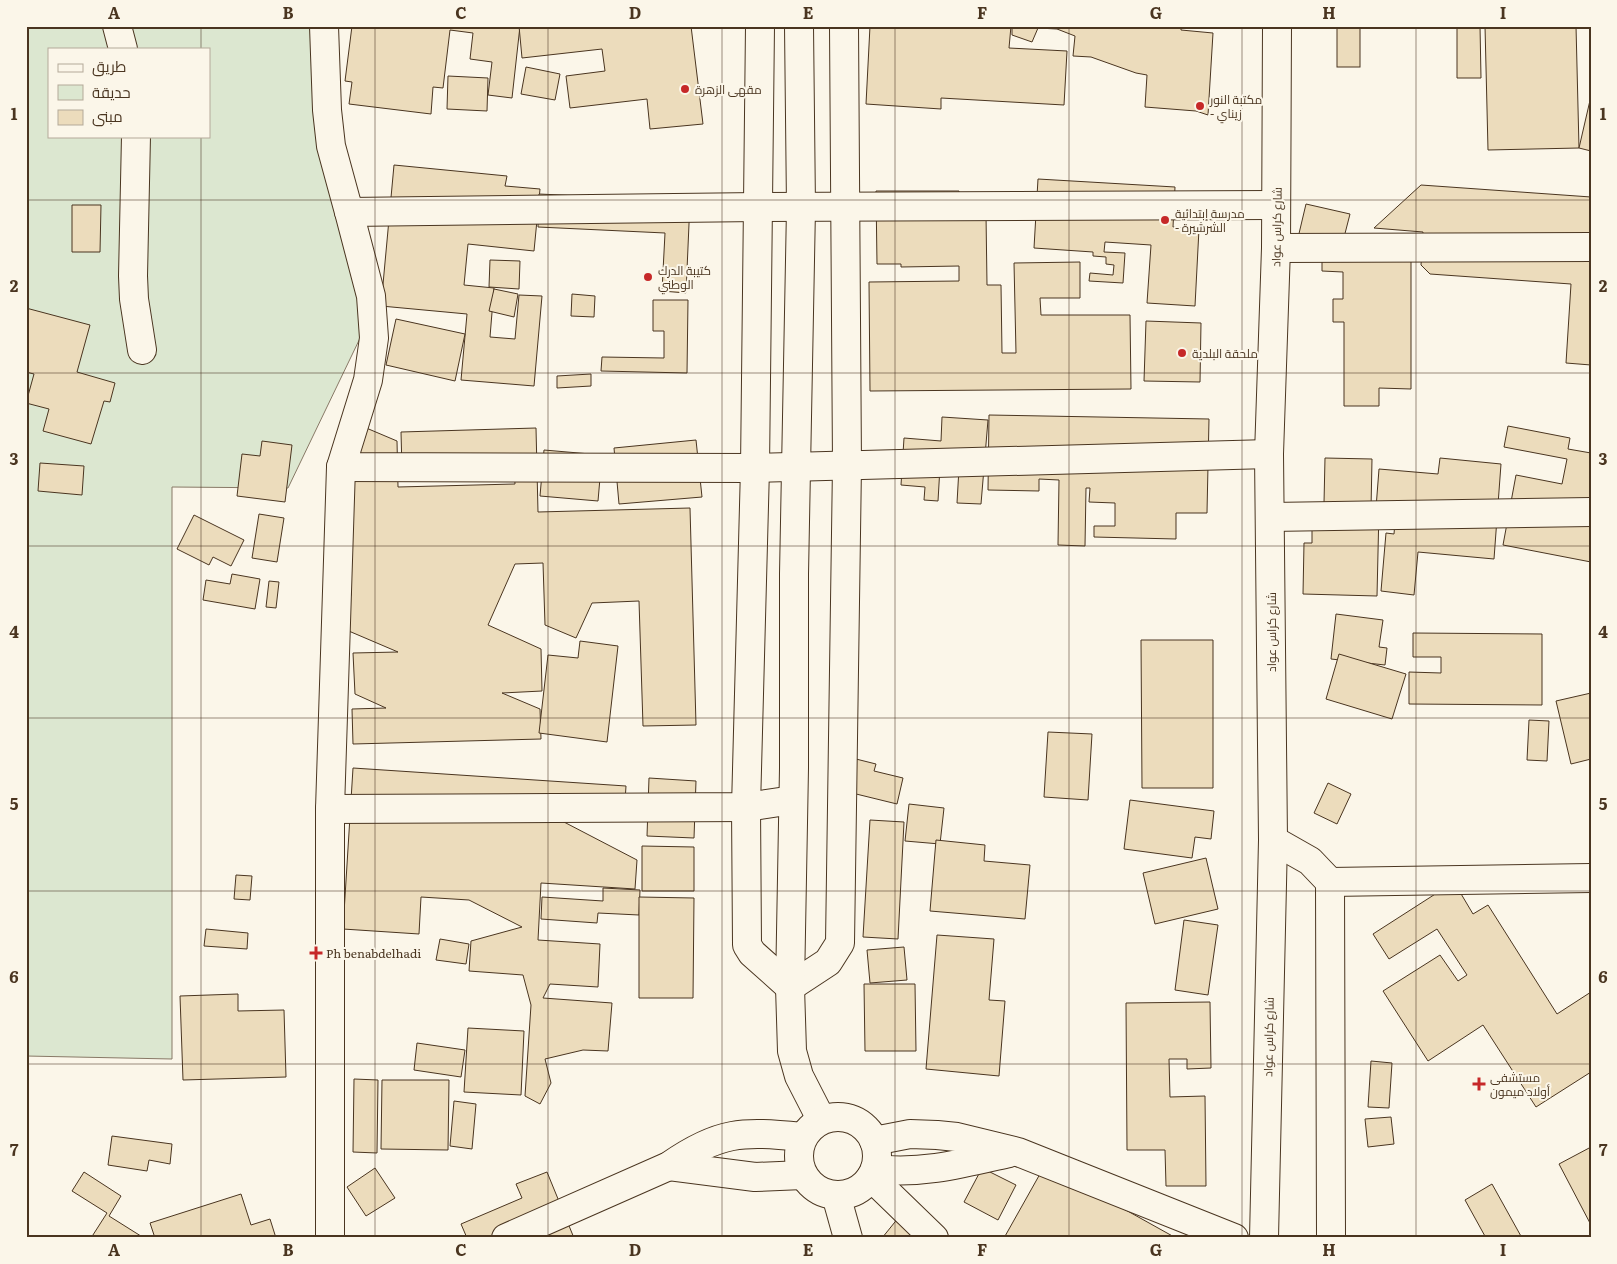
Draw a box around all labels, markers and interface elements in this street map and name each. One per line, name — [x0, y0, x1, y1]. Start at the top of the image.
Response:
text: A — [108, 0, 120, 24]
text: B — [282, 0, 294, 24]
text: C — [455, 0, 467, 24]
text: D — [629, 0, 641, 24]
text: E — [803, 0, 814, 24]
text: F — [977, 0, 987, 24]
text: G — [1150, 0, 1162, 24]
text: H — [1322, 0, 1336, 24]
text: I — [1500, 0, 1506, 24]
legend — [48, 48, 210, 138]
text: طريق — [92, 54, 126, 77]
text: حديقة — [92, 80, 131, 103]
place label: مقهى الزهرة — [695, 80, 762, 98]
marker: مقهى الزهرة — [679, 83, 691, 95]
place label: مكتبة النور - زيناي — [1209, 90, 1262, 124]
marker: مكتبة النور - زيناي — [1194, 100, 1206, 112]
text: 1 — [11, 101, 18, 125]
text: 1 — [1600, 101, 1607, 125]
text: مبنى — [92, 104, 123, 127]
street label: شارع كراس عواد — [1266, 187, 1286, 267]
place label: مدرسة إبتدائية - الشرشيرة — [1175, 204, 1245, 236]
marker: مدرسة إبتدائية - الشرشيرة — [1159, 214, 1171, 226]
place label: كتيبة الدرك الوطني — [658, 261, 711, 295]
marker: كتيبة الدرك الوطني — [642, 271, 654, 283]
text: 2 — [10, 273, 19, 297]
text: 2 — [1599, 273, 1608, 297]
place label: ملحقة البلدية — [1192, 344, 1258, 362]
marker: ملحقة البلدية — [1176, 347, 1188, 359]
text: 3 — [10, 446, 19, 470]
text: 3 — [1599, 446, 1608, 470]
street label: شارع كراس عواد — [1262, 592, 1280, 672]
text: 4 — [9, 619, 19, 643]
text: 4 — [1598, 619, 1608, 643]
text: 5 — [10, 791, 19, 815]
text: 5 — [1599, 791, 1608, 815]
place label: Ph benabdelhadi — [326, 944, 421, 962]
marker: Ph benabdelhadi — [310, 947, 322, 959]
text: 6 — [9, 964, 19, 988]
text: 6 — [1598, 964, 1608, 988]
street label: شارع كراس عواد — [1258, 997, 1278, 1077]
place label: مستشفى أولاد ميمون — [1490, 1068, 1550, 1100]
marker: مستشفى أولاد ميمون — [1472, 1077, 1486, 1091]
text: 7 — [10, 1137, 19, 1161]
text: 7 — [1599, 1137, 1608, 1161]
text: A — [108, 1237, 120, 1261]
text: B — [282, 1237, 294, 1261]
text: C — [455, 1237, 467, 1261]
text: D — [629, 1237, 641, 1261]
text: E — [803, 1237, 814, 1261]
text: F — [977, 1237, 987, 1261]
text: G — [1150, 1237, 1162, 1261]
text: H — [1322, 1237, 1336, 1261]
text: I — [1500, 1237, 1506, 1261]

